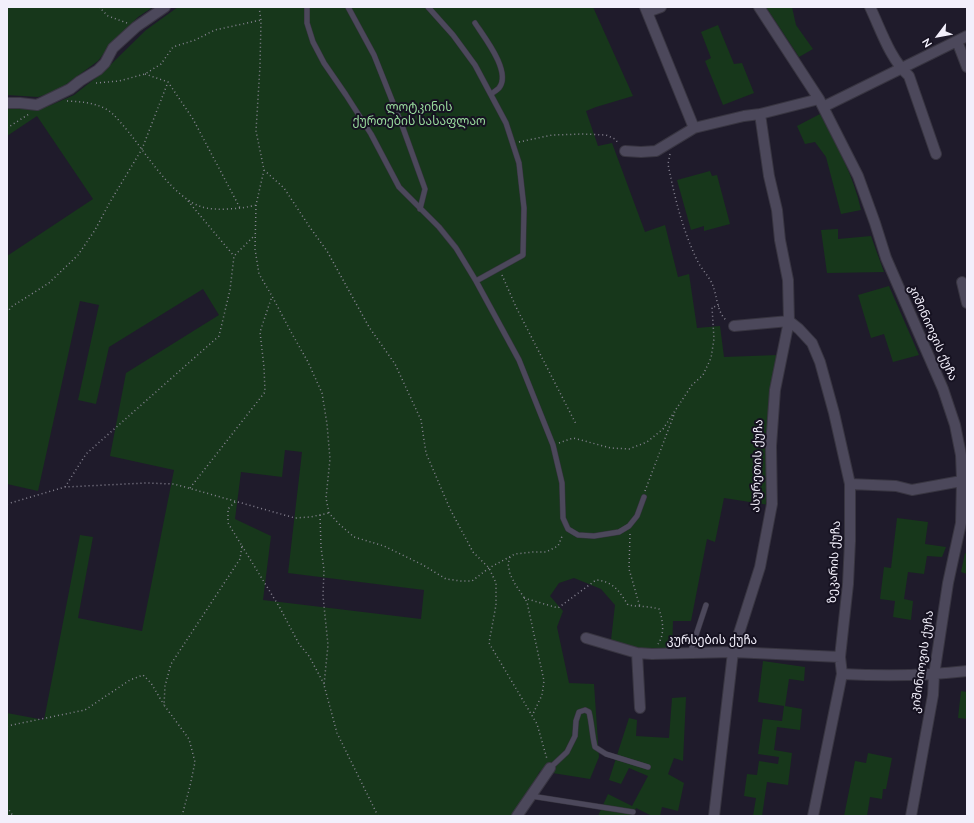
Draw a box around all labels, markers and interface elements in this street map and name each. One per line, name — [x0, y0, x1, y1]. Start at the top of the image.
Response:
north arrow — [918, 16, 958, 56]
text: N — [919, 35, 936, 50]
park label: ლოტკინის ქურთების სასაფლაო — [352, 101, 486, 129]
street label: კიშინიოვის ქუჩა — [904, 283, 960, 383]
street label: ასურეთის ქუჩა — [749, 419, 767, 513]
street label: ზეკარის ქუჩა — [826, 520, 844, 604]
street label: კიშინიოვის ქუჩა — [909, 610, 937, 714]
street label: კურსების ქუჩა — [667, 634, 757, 648]

